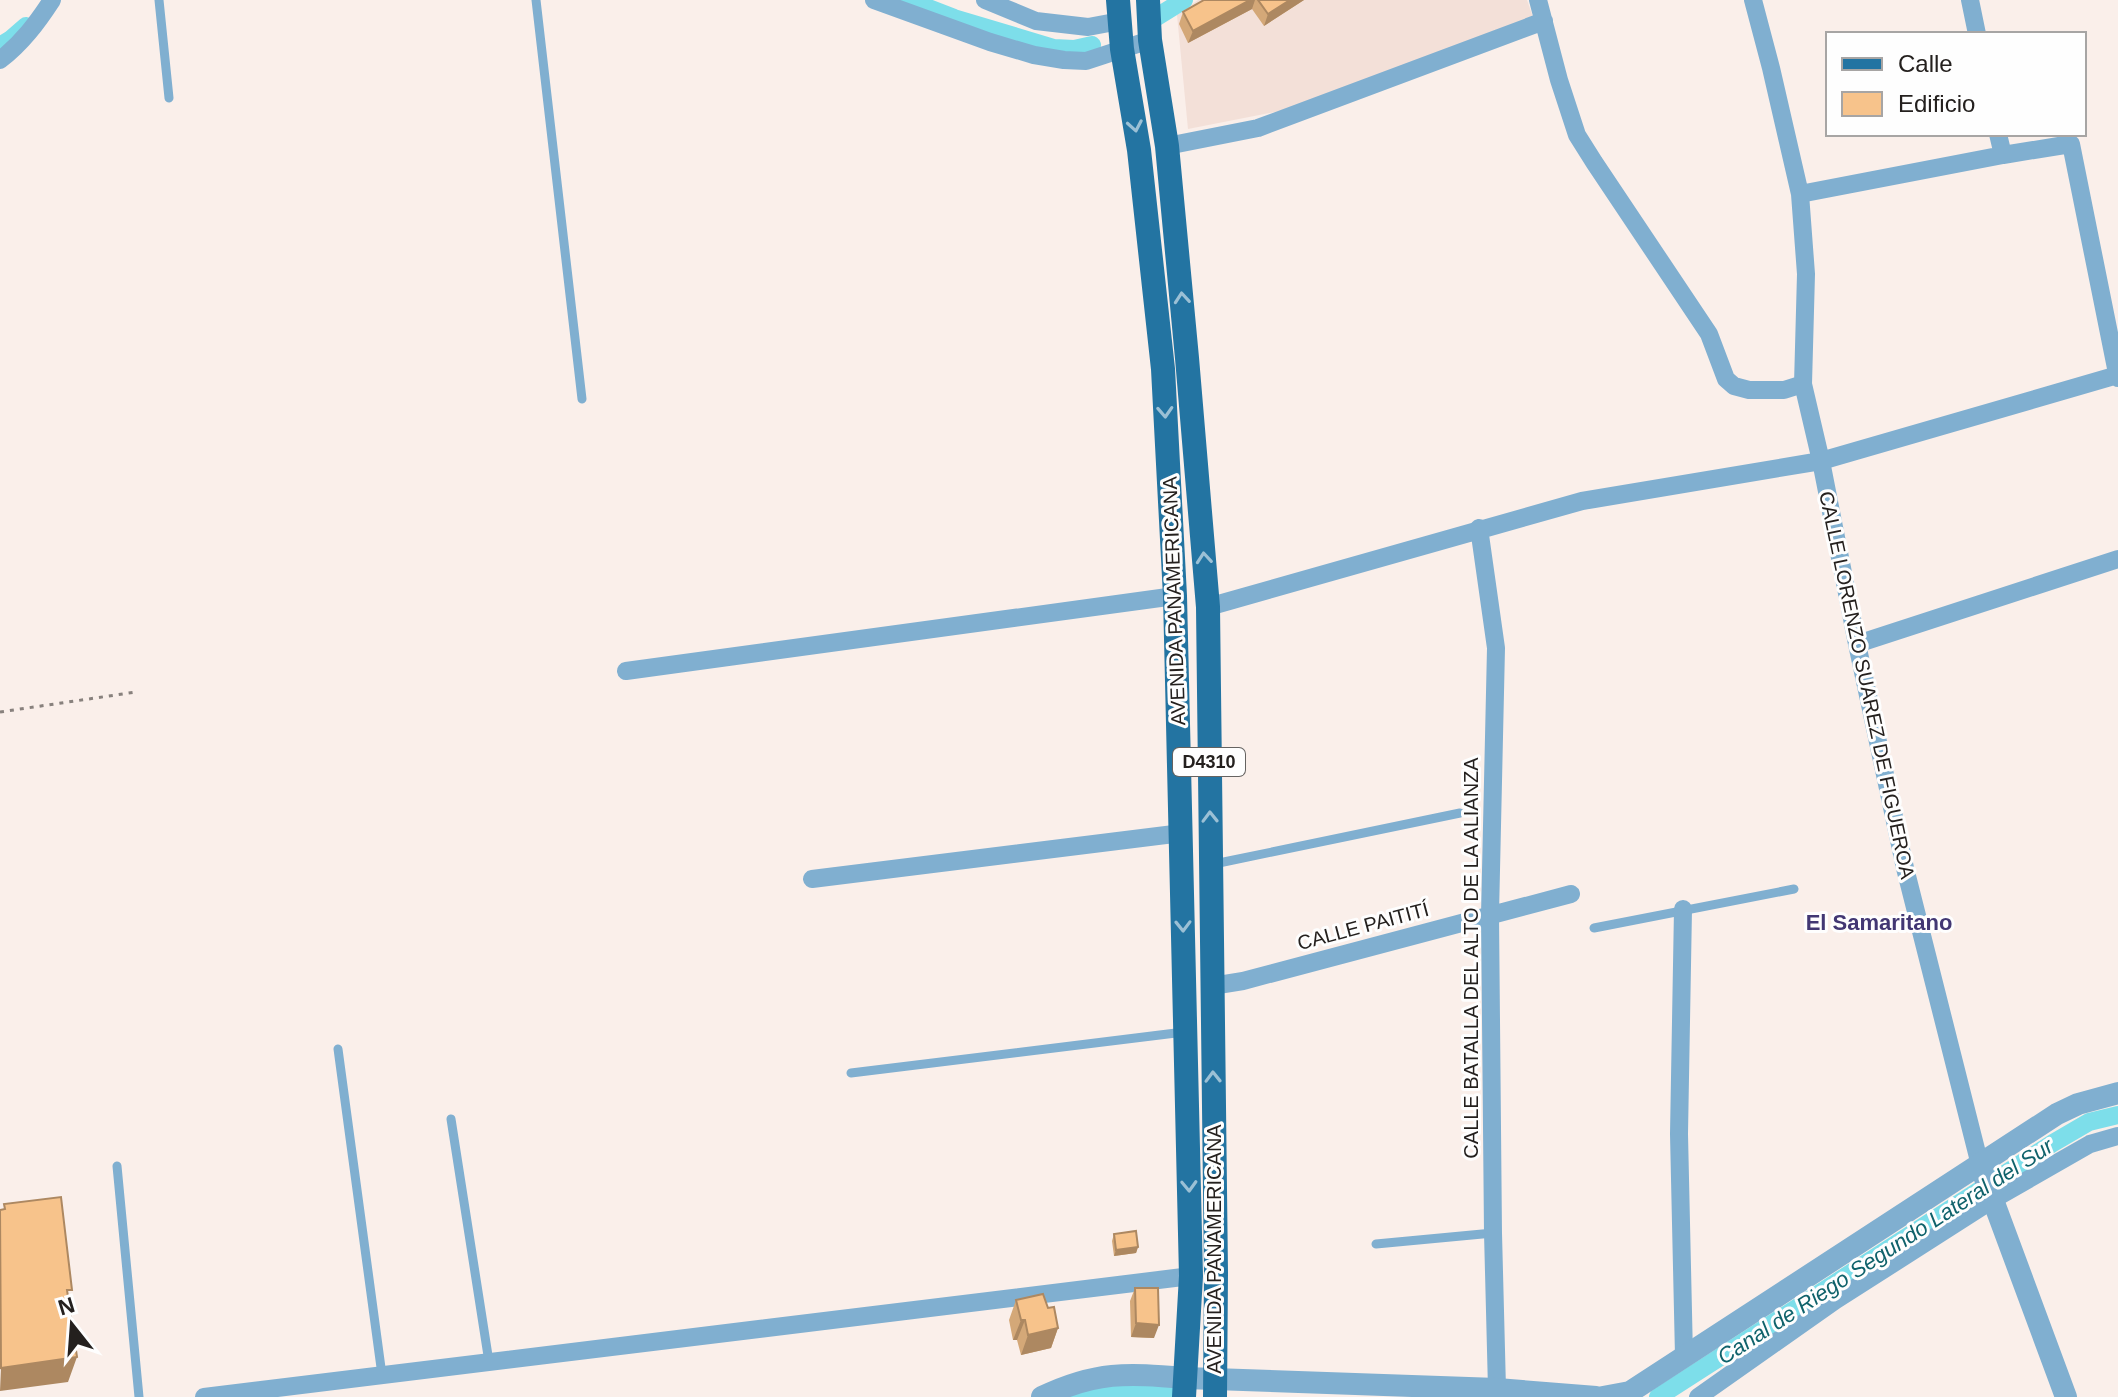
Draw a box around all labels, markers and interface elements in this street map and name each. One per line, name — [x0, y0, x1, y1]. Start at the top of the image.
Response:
legend — [1826, 32, 2086, 136]
text: Calle — [1898, 50, 1953, 77]
text: Edificio — [1898, 90, 1975, 117]
one-way arrow — [1126, 119, 1143, 133]
one-way arrow — [1173, 292, 1190, 305]
one-way arrow — [1157, 406, 1174, 419]
street label: AVENIDA PANAMERICANA — [1159, 475, 1189, 726]
street label: CALLE LORENZO SUAREZ DE FIGUEROA — [1815, 489, 1919, 881]
one-way arrow — [1195, 551, 1212, 564]
road number: D4310 — [1173, 748, 1245, 776]
street label: CALLE BATALLA DEL ALTO DE LA ALIANZA — [1460, 757, 1482, 1159]
one-way arrow — [1201, 810, 1219, 823]
street label: CALLE PAITITÍ — [1295, 898, 1432, 954]
district label: El Samaritano — [1806, 910, 1952, 935]
one-way arrow — [1174, 920, 1192, 933]
one-way arrow — [1204, 1070, 1222, 1083]
street label: AVENIDA PANAMERICANA — [1203, 1124, 1225, 1374]
water label: Canal de Riego Segundo Lateral del Sur — [1713, 1132, 2059, 1369]
one-way arrow — [1180, 1180, 1197, 1193]
north arrow — [32, 1285, 112, 1365]
text: N — [55, 1292, 78, 1321]

